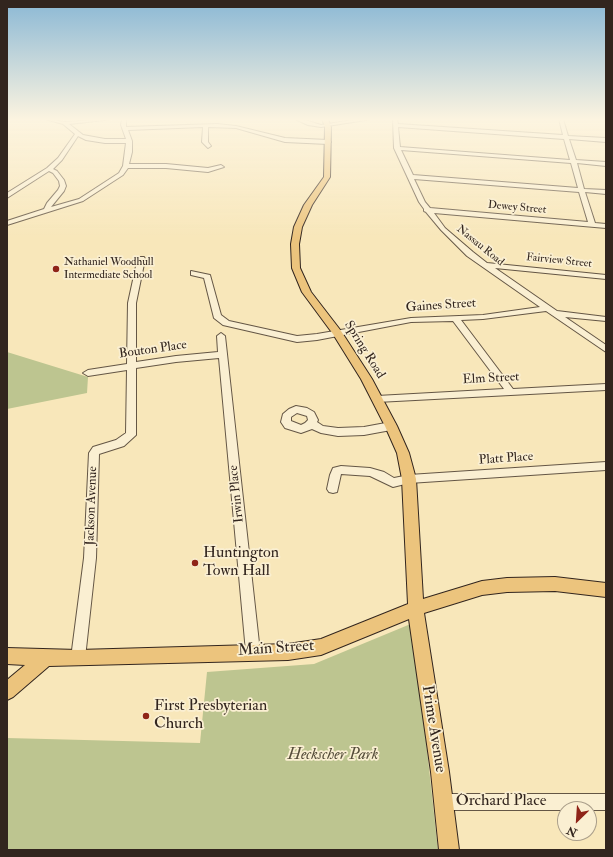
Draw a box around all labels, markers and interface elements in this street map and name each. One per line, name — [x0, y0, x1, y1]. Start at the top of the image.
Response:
street label: Dewey Street — [487, 199, 547, 217]
street label: Nassau Road — [454, 223, 506, 269]
street label: Fairview Street — [525, 251, 593, 271]
place label: Nathaniel Woodhull Intermediate School — [64, 256, 153, 282]
marker: Nathaniel Woodhull Intermediate School — [51, 264, 61, 274]
street label: Gaines Street — [405, 296, 477, 316]
street label: Spring Road — [340, 318, 388, 382]
street label: Bouton Place — [118, 338, 188, 362]
street label: Elm Street — [462, 370, 520, 388]
street label: Platt Place — [478, 449, 534, 469]
street label: Irwin Place — [226, 464, 248, 524]
street label: Jackson Avenue — [83, 466, 101, 546]
place label: Huntington Town Hall — [203, 544, 279, 582]
marker: Huntington Town Hall — [190, 558, 200, 568]
street label: Main Street — [237, 637, 315, 661]
street label: Prime Avenue — [417, 684, 449, 774]
place label: First Presbyterian Church — [154, 697, 267, 735]
marker: First Presbyterian Church — [141, 711, 151, 721]
park label: Heckscher Park — [288, 746, 378, 766]
street label: Orchard Place — [456, 792, 546, 812]
north arrow — [557, 801, 597, 841]
text: N — [565, 823, 579, 839]

